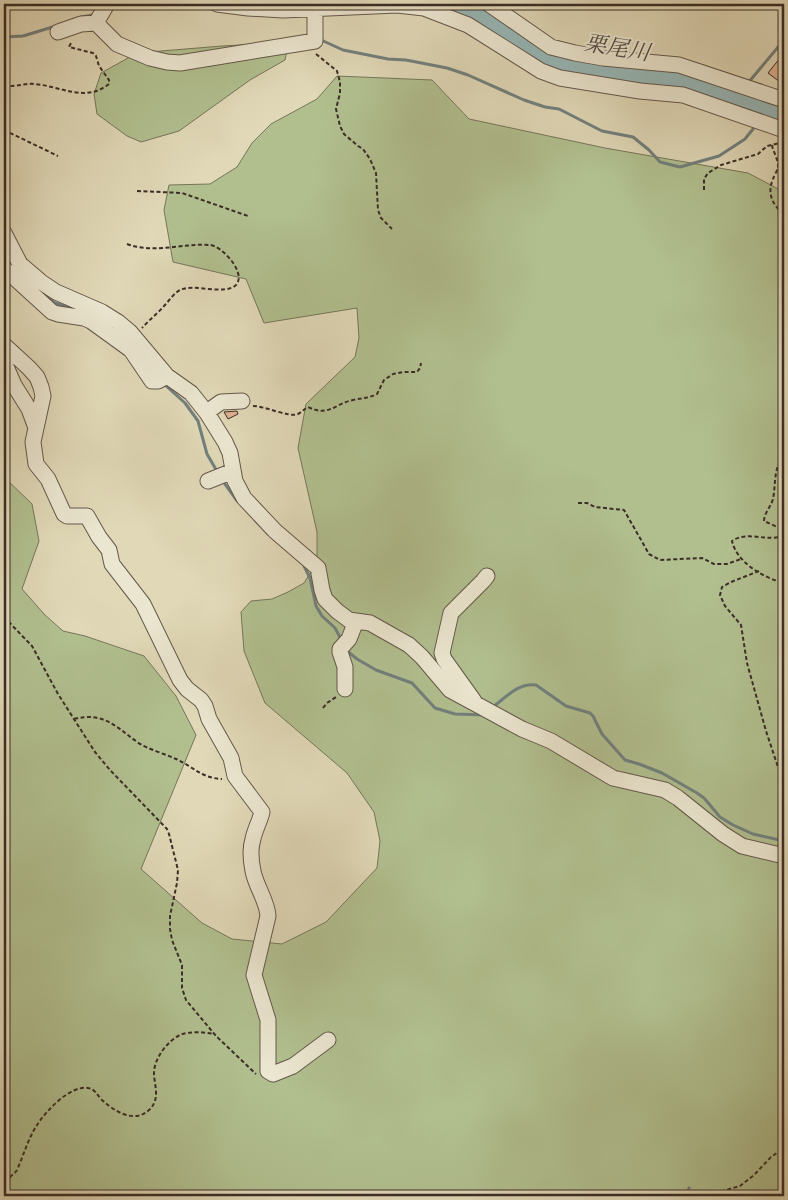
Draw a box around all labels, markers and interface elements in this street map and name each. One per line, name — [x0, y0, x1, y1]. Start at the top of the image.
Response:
water label: 栗尾川 — [582, 29, 654, 67]

